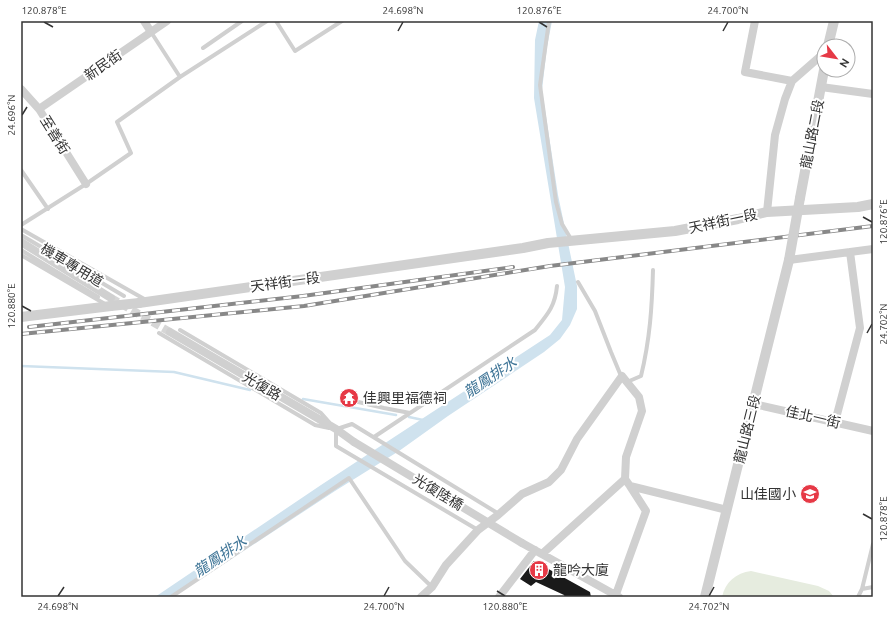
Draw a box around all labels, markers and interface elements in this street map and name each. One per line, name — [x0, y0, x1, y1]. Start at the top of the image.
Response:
text: 120.878°E — [21, 5, 67, 16]
text: 24.698°N — [382, 5, 424, 16]
text: 120.876°E — [516, 5, 562, 16]
text: 24.700°N — [707, 5, 749, 16]
north arrow — [816, 38, 856, 78]
street label: 新民街 — [81, 47, 125, 83]
text: N — [837, 57, 852, 70]
text: 24.696°N — [6, 94, 17, 136]
street label: 龍山路二段 — [797, 98, 827, 170]
street label: 至善街 — [37, 113, 73, 157]
text: 120.876°E — [878, 199, 889, 245]
street label: 天祥街一段 — [687, 206, 759, 236]
street label: 機車專用道 — [38, 240, 106, 290]
street label: 天祥街一段 — [249, 269, 321, 295]
text: 120.880°E — [6, 283, 17, 329]
text: 24.702°N — [878, 303, 889, 345]
water label: 龍鳳排水 — [460, 353, 520, 401]
street label: 光復路 — [240, 369, 284, 403]
temple icon: 佳興里福德祠 — [338, 387, 360, 409]
place label: 佳興里福德祠 — [363, 390, 447, 406]
street label: 龍山路三段 — [731, 393, 763, 465]
street label: 佳北一街 — [784, 403, 842, 431]
street label: 光復陸橋 — [410, 471, 466, 513]
school or university icon: 山佳國小 — [799, 483, 821, 505]
place label: 山佳國小 — [740, 486, 796, 502]
text: 120.878°E — [878, 496, 889, 542]
water label: 龍鳳排水 — [190, 532, 250, 580]
building icon: 龍吟大廈 — [528, 559, 550, 581]
place label: 龍吟大廈 — [553, 562, 609, 578]
text: 24.698°N — [37, 601, 79, 612]
text: 24.700°N — [363, 601, 405, 612]
text: 120.880°E — [482, 601, 528, 612]
text: 24.702°N — [688, 601, 730, 612]

